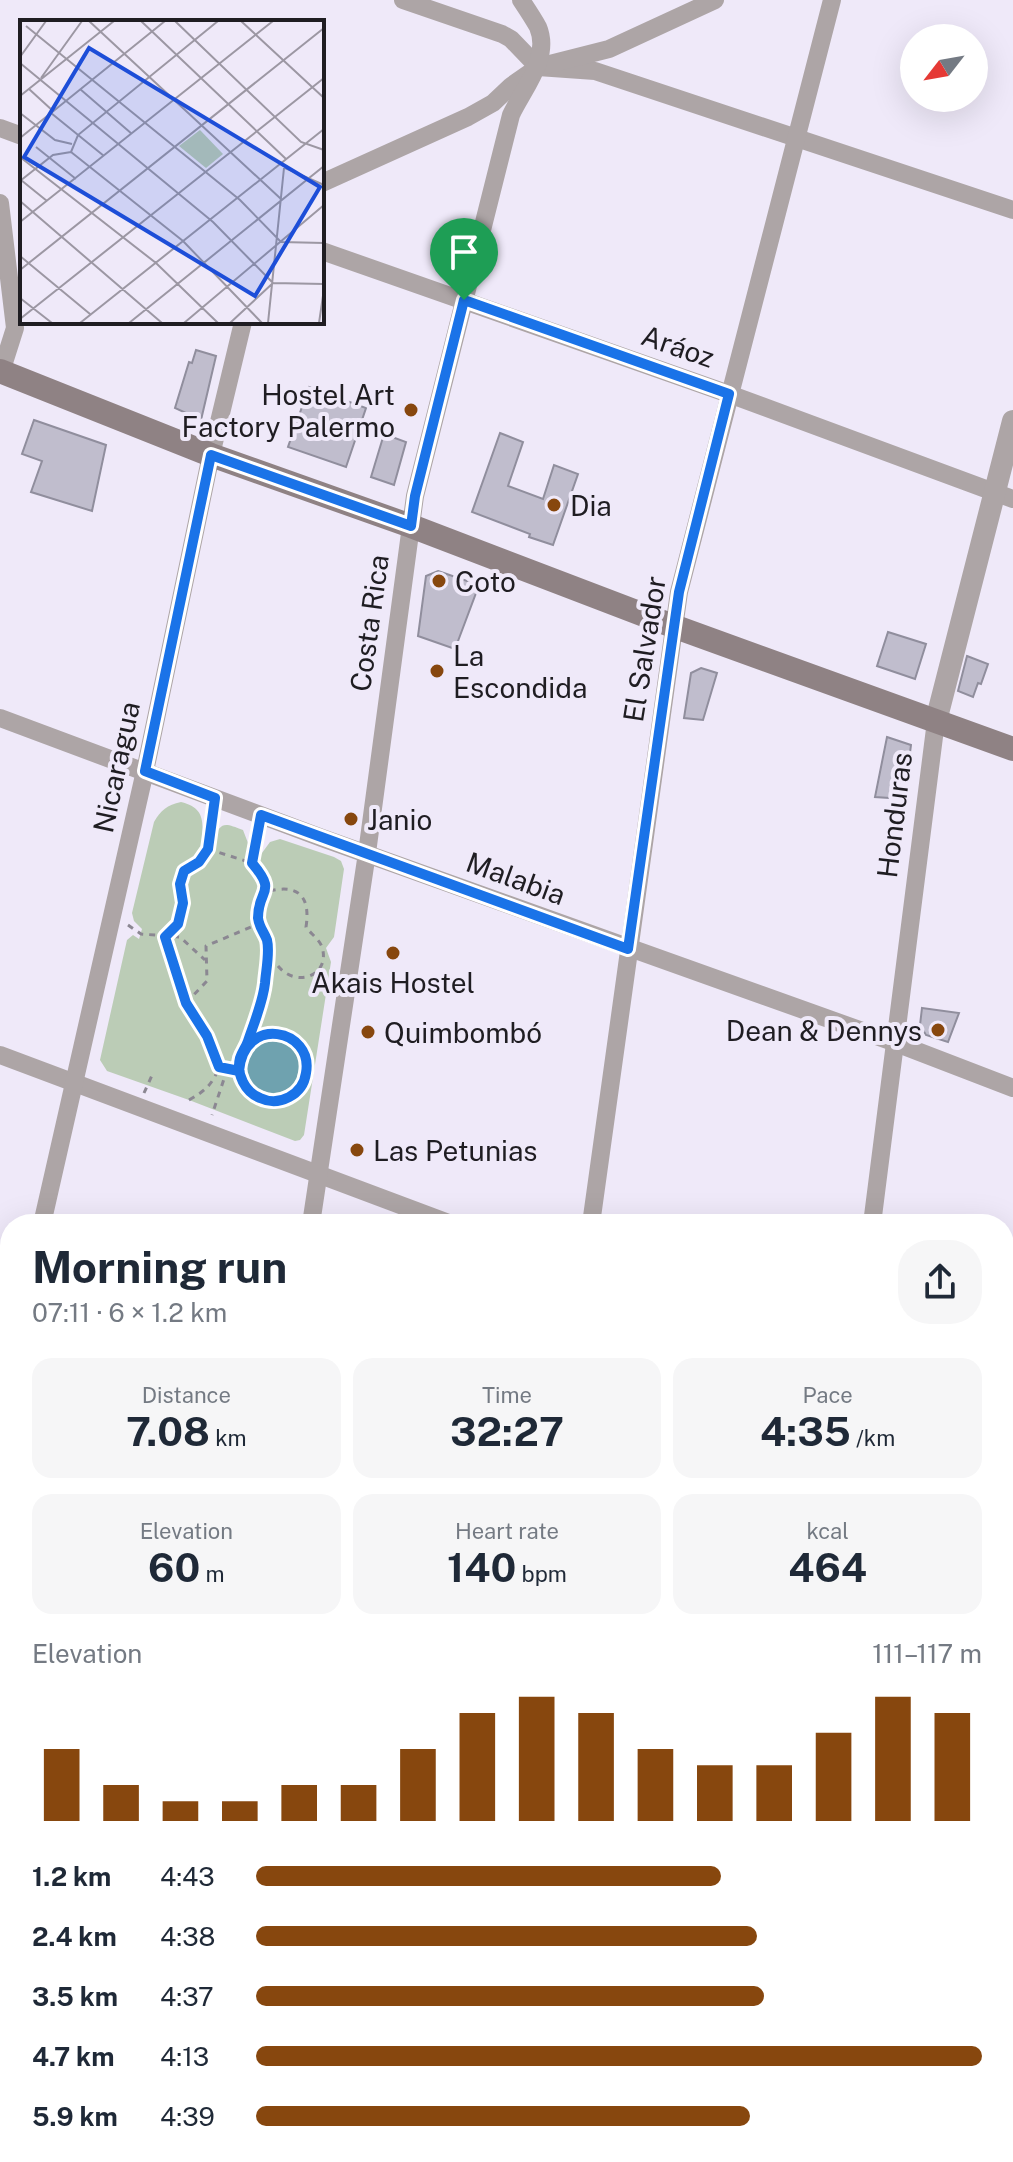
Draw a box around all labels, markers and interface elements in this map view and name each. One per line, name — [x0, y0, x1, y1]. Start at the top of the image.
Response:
inset map — [20, 20, 324, 324]
north arrow — [900, 24, 988, 112]
map controls — [900, 24, 988, 112]
pin — [430, 218, 498, 300]
icon: arrive — [442, 230, 486, 274]
street label: Aráoz — [637, 318, 719, 374]
place label: Hostel Art Factory Palermo — [182, 378, 395, 443]
marker: Hostel Art Factory Palermo — [402, 401, 420, 419]
place label: Dia — [570, 489, 612, 522]
marker: Dia — [545, 496, 563, 514]
street label: Costa Rica — [343, 552, 395, 694]
place label: Coto — [455, 565, 516, 598]
marker: Coto — [430, 572, 448, 590]
street label: El Salvador — [616, 574, 672, 724]
place label: La Escondida — [453, 639, 587, 704]
marker: La Escondida — [428, 662, 446, 680]
street label: Nicaragua — [86, 698, 146, 836]
street label: Honduras — [870, 750, 918, 880]
place label: Janio — [367, 803, 432, 836]
marker: Janio — [342, 810, 360, 828]
street label: Malabia — [462, 845, 570, 911]
marker: Akais Hostel — [384, 944, 402, 962]
place label: Akais Hostel — [311, 966, 475, 999]
place label: Dean & Dennys — [726, 1014, 922, 1047]
place label: Quimbombó — [384, 1016, 542, 1049]
marker: Dean & Dennys — [929, 1021, 947, 1039]
marker: Quimbombó — [359, 1023, 377, 1041]
place label: Las Petunias — [373, 1134, 538, 1167]
marker: Las Petunias — [348, 1141, 366, 1159]
button: share — [898, 1240, 982, 1324]
text: Morning run — [32, 1241, 287, 1293]
text: 07:11 · 6 × 1.2 km — [32, 1297, 227, 1328]
text: Distance — [142, 1382, 231, 1408]
text: Time — [482, 1382, 532, 1408]
text: Pace — [803, 1382, 853, 1408]
text: 7.08 — [126, 1408, 210, 1455]
text: 32:27 — [450, 1408, 564, 1455]
text: 4:35 — [760, 1408, 851, 1455]
text: km — [210, 1425, 247, 1451]
text: /km — [851, 1425, 895, 1451]
text: Elevation — [140, 1518, 233, 1544]
text: Heart rate — [455, 1518, 559, 1544]
text: kcal — [806, 1518, 849, 1544]
text: 60 — [148, 1544, 200, 1591]
text: 140 — [447, 1544, 516, 1591]
text: 464 — [788, 1544, 867, 1591]
text: m — [200, 1561, 225, 1587]
text: bpm — [516, 1561, 567, 1587]
text: Elevation — [32, 1638, 142, 1669]
text: 111–117 m — [872, 1638, 982, 1669]
text: 1.2 km — [32, 1861, 111, 1892]
text: 4:43 — [160, 1861, 215, 1892]
text: 2.4 km — [32, 1921, 117, 1952]
text: 4:38 — [160, 1921, 215, 1952]
text: 3.5 km — [32, 1981, 118, 2012]
text: 4:37 — [160, 1981, 214, 2012]
text: 4.7 km — [32, 2041, 114, 2072]
text: 4:13 — [160, 2041, 209, 2072]
text: 5.9 km — [32, 2101, 118, 2132]
text: 4:39 — [160, 2101, 215, 2132]

